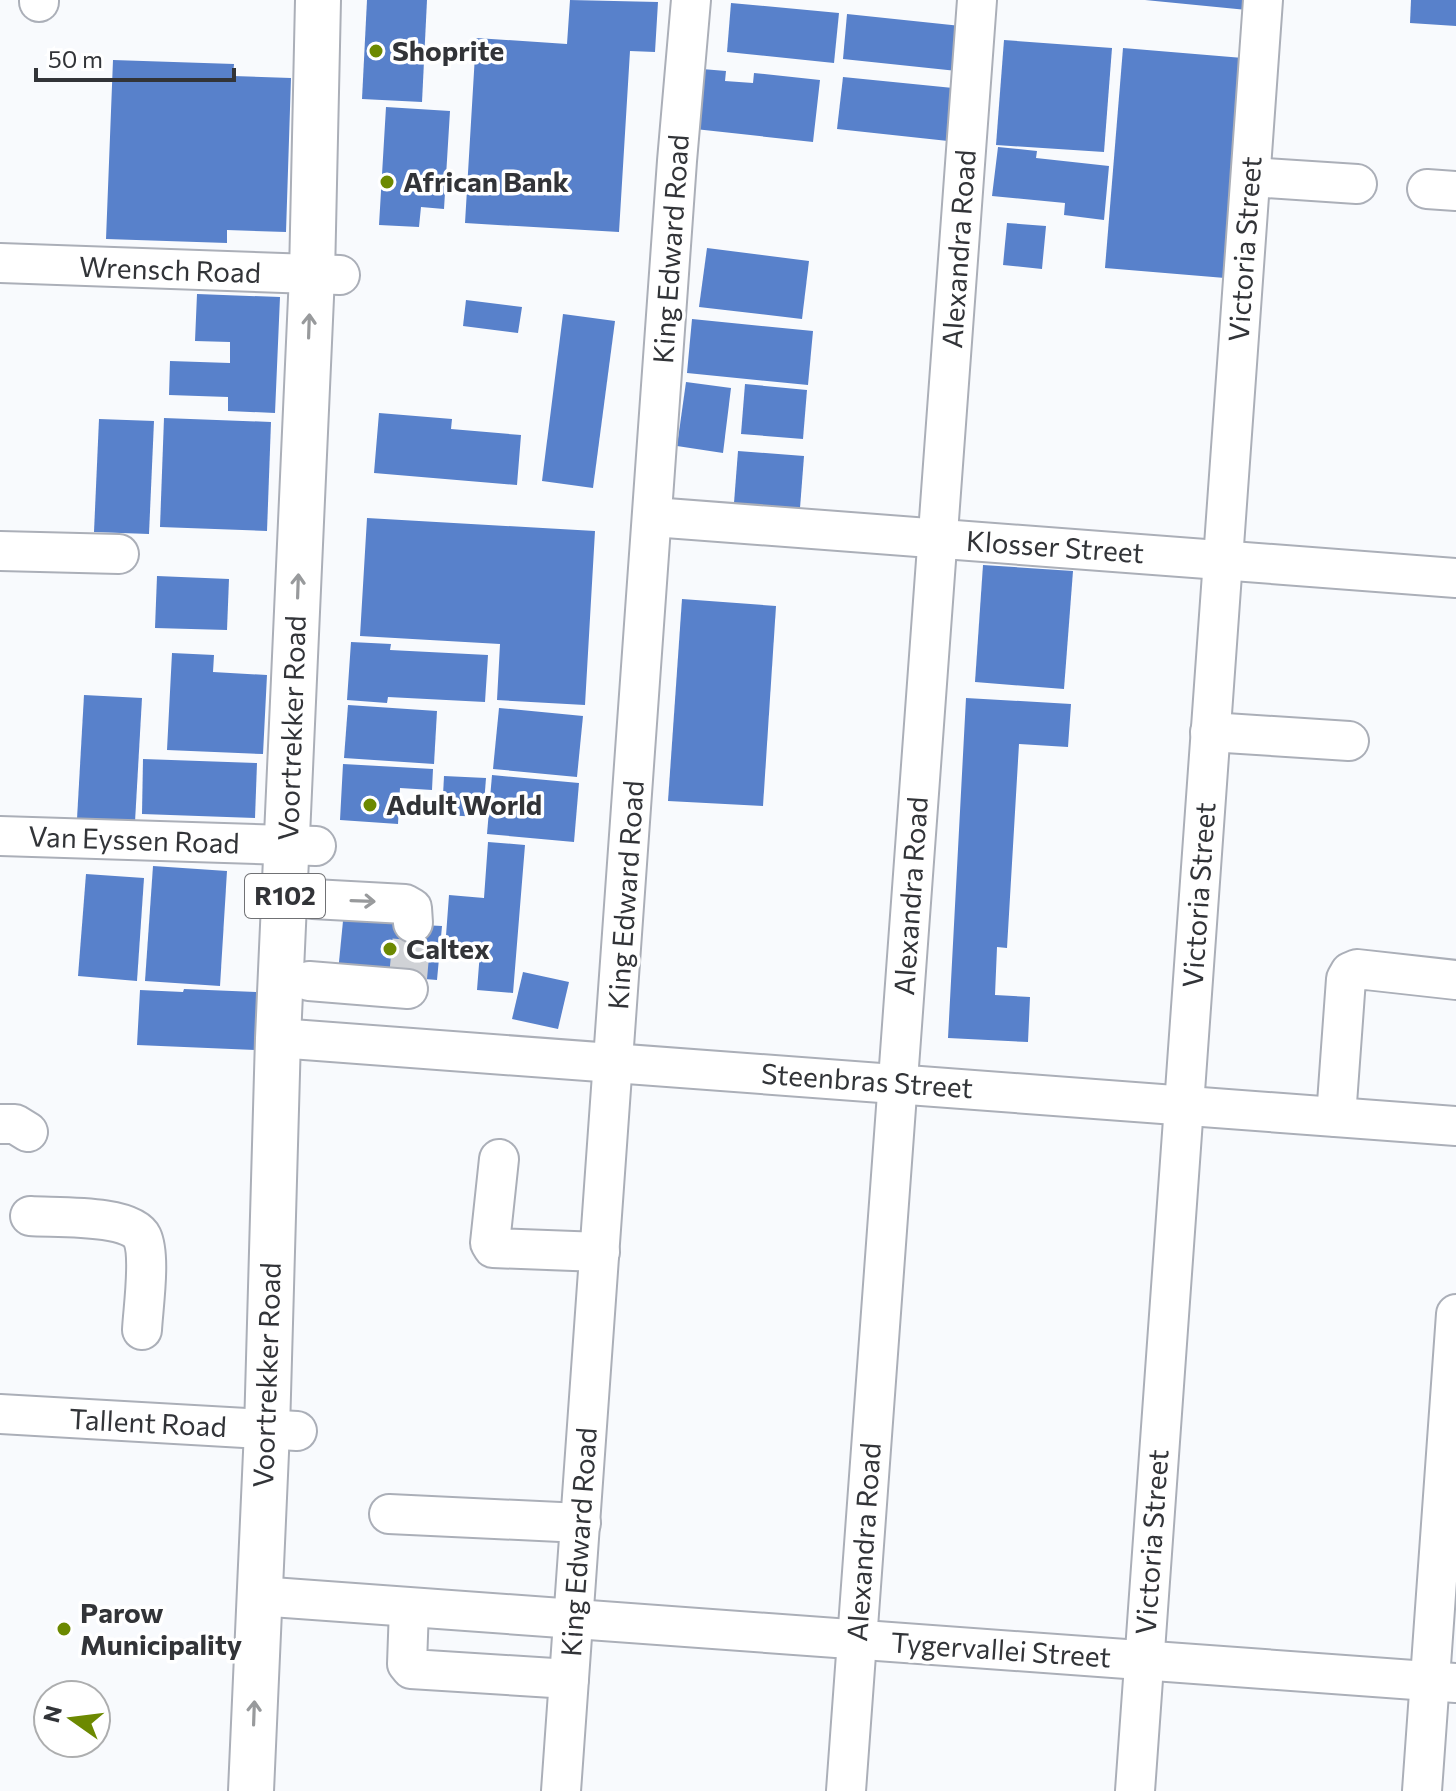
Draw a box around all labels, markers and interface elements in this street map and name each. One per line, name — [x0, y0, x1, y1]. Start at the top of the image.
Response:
scale bar — [36, 32, 234, 82]
place label: Shoprite — [392, 33, 504, 67]
marker: Shoprite — [367, 42, 385, 60]
text: 50 m — [48, 44, 103, 73]
street label: King Edward Road — [645, 133, 695, 365]
street label: Alexandra Road — [934, 148, 982, 350]
street label: Victoria Street — [1221, 155, 1267, 343]
place label: African Bank — [403, 164, 569, 198]
marker: African Bank — [378, 173, 396, 191]
street label: Wrensch Road — [78, 249, 262, 289]
one-way arrow — [302, 313, 317, 340]
street label: Klosser Street — [965, 523, 1145, 569]
one-way arrow — [291, 573, 306, 600]
street label: Voortrekker Road — [270, 615, 312, 841]
street label: King Edward Road — [600, 779, 650, 1011]
place label: Adult World — [386, 787, 542, 821]
street label: Alexandra Road — [886, 795, 934, 997]
marker: Adult World — [361, 796, 379, 814]
street label: Victoria Street — [1175, 801, 1221, 989]
street label: Van Eyssen Road — [28, 818, 240, 860]
road number: R102 — [245, 874, 325, 918]
one-way arrow — [349, 894, 376, 909]
place label: Caltex — [406, 931, 490, 965]
marker: Caltex — [381, 940, 399, 958]
street label: Steenbras Street — [760, 1056, 974, 1104]
street label: Voortrekker Road — [245, 1262, 287, 1488]
street label: Tallent Road — [69, 1401, 228, 1443]
street label: King Edward Road — [553, 1426, 603, 1658]
street label: Alexandra Road — [839, 1441, 887, 1643]
street label: Victoria Street — [1128, 1448, 1174, 1636]
place label: Parow Municipality — [80, 1595, 242, 1661]
marker: Parow Municipality — [55, 1620, 73, 1638]
street label: Tygervallei Street — [890, 1624, 1112, 1674]
north arrow — [32, 1679, 112, 1759]
one-way arrow — [246, 1700, 261, 1727]
text: N — [37, 1703, 67, 1725]

